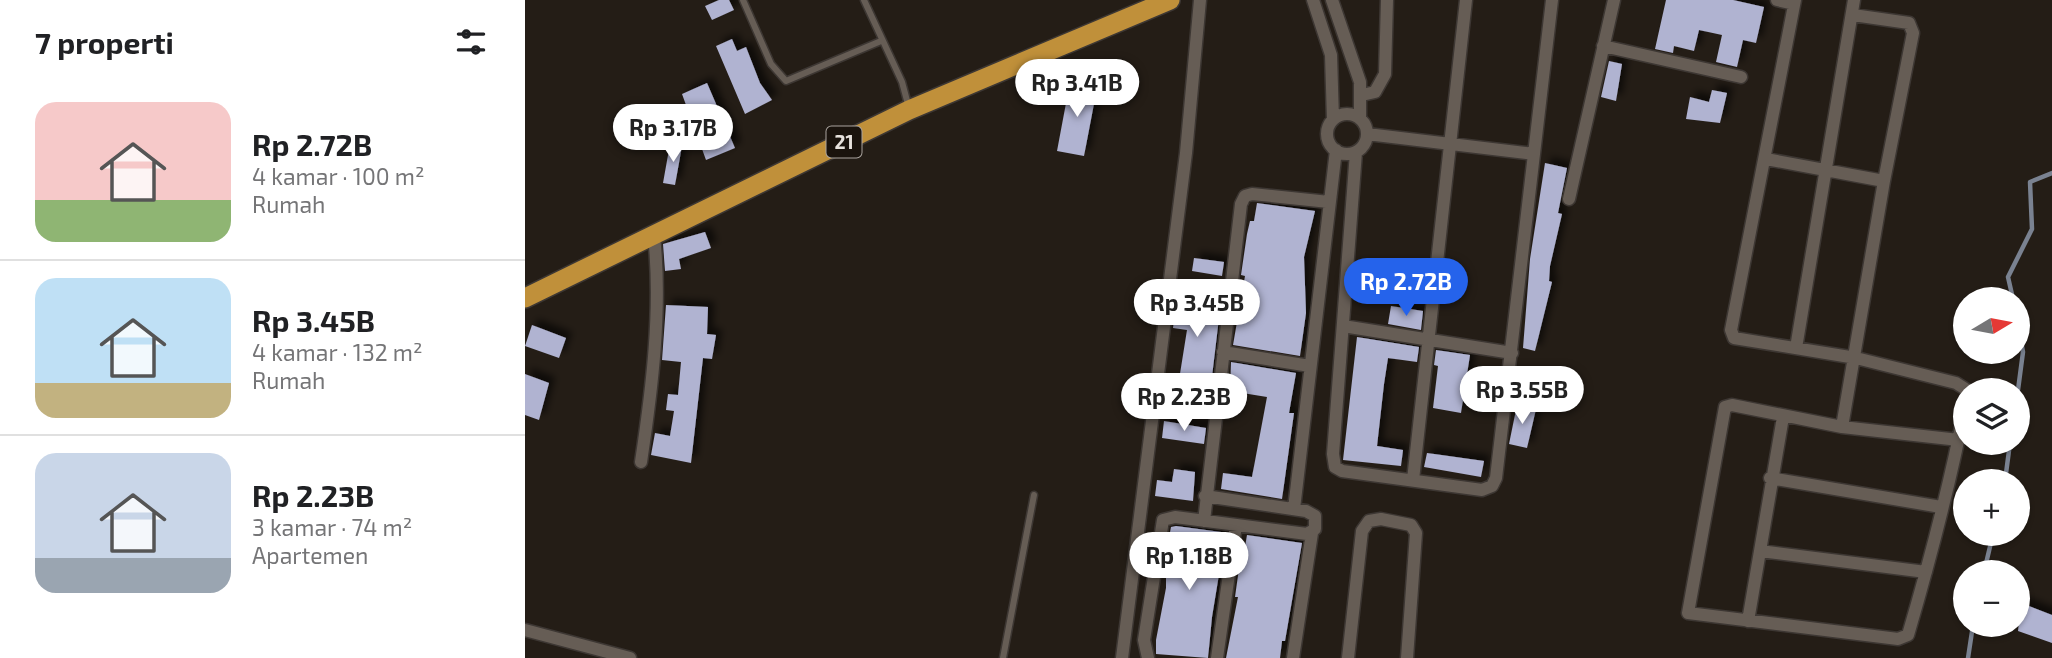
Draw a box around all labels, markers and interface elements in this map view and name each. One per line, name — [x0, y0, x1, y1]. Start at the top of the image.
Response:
icon: filters — [452, 23, 490, 61]
text: 7 properti — [35, 24, 174, 60]
pin: Rp 3.41B — [1005, 60, 1149, 119]
text: Rp 3.41B — [1031, 68, 1123, 96]
pin: Rp 3.17B — [601, 104, 745, 164]
text: Rp 3.17B — [629, 113, 717, 141]
text: Rp 2.72B — [252, 126, 372, 162]
road number: 21 — [827, 126, 861, 158]
icon: home — [91, 130, 175, 214]
text: 4 kamar · 100 m² — [252, 162, 425, 190]
text: Rumah — [252, 190, 325, 218]
pin: Rp 2.72B — [1334, 258, 1478, 318]
text: Rp 2.72B — [1360, 267, 1452, 295]
pin: Rp 3.45B — [1125, 280, 1269, 339]
north arrow — [1953, 287, 2030, 364]
map controls — [1953, 287, 2030, 637]
text: Rp 3.45B — [1150, 288, 1244, 316]
text: Rp 3.45B — [252, 302, 375, 338]
icon: home — [91, 306, 175, 390]
text: 4 kamar · 132 m² — [252, 338, 422, 366]
text: Rumah — [252, 366, 325, 394]
pin: Rp 3.55B — [1450, 366, 1594, 426]
pin: Rp 2.23B — [1112, 374, 1256, 433]
text: Rp 3.55B — [1476, 375, 1568, 403]
button: layers — [1953, 378, 2030, 455]
text: Rp 2.23B — [1137, 382, 1231, 410]
button: + — [1953, 469, 2030, 546]
text: Rp 2.23B — [252, 477, 374, 513]
icon: home — [91, 481, 175, 565]
text: 3 kamar · 74 m² — [252, 513, 412, 541]
pin: Rp 1.18B — [1117, 532, 1261, 592]
text: Apartemen — [252, 541, 368, 569]
text: Rp 1.18B — [1145, 541, 1233, 569]
button: − — [1953, 560, 2030, 637]

